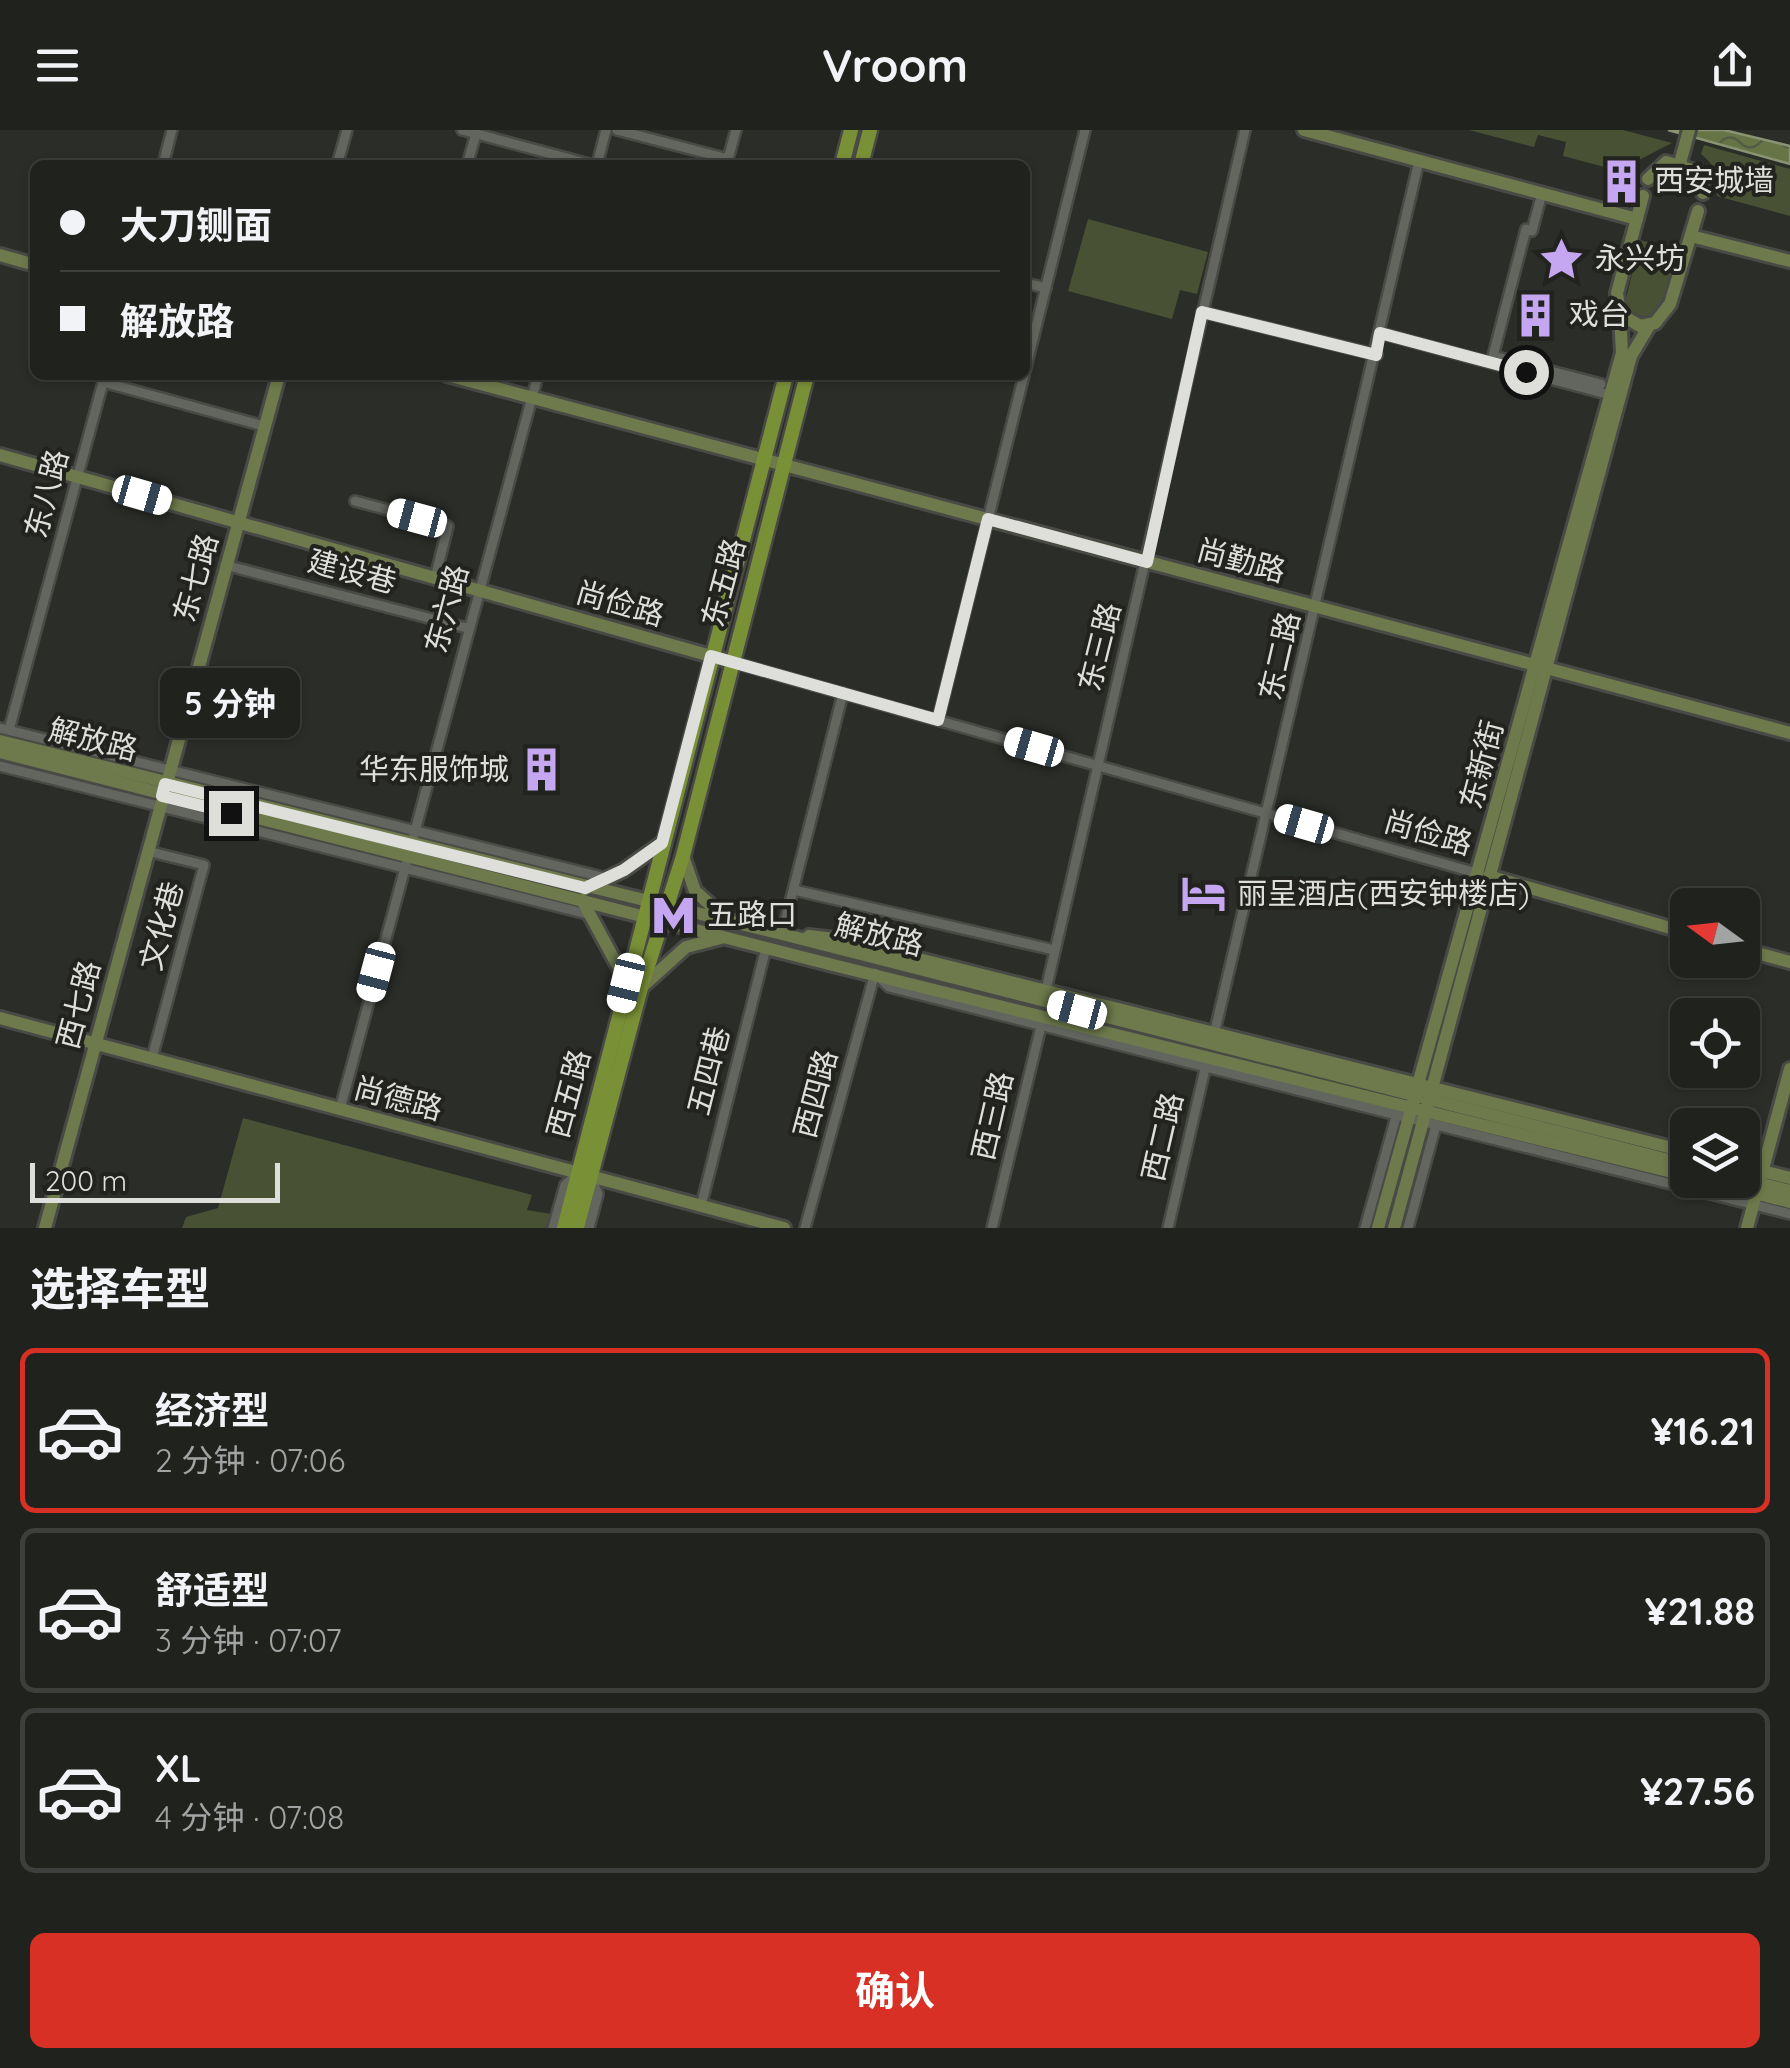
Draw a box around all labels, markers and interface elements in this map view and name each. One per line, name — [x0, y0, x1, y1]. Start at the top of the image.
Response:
text: Vroom — [822, 37, 968, 93]
icon: menu — [30, 38, 85, 93]
icon: share — [1705, 38, 1760, 93]
building icon: 西安城墙 — [1597, 157, 1645, 205]
place label: 西安城墙 — [1654, 161, 1774, 199]
text: 大刀铡面 — [120, 201, 272, 249]
place icon: 永兴坊 — [1538, 235, 1586, 283]
place label: 永兴坊 — [1595, 239, 1685, 277]
building icon: 戏台 — [1512, 291, 1560, 339]
place label: 戏台 — [1569, 295, 1629, 333]
text: 解放路 — [120, 297, 234, 345]
route start — [1504, 350, 1549, 395]
street label: 东八路 — [16, 445, 76, 542]
car — [109, 472, 175, 518]
car — [384, 496, 450, 540]
street label: 东七路 — [164, 529, 226, 626]
street label: 尚勤路 — [1193, 530, 1290, 590]
street label: 东五路 — [693, 534, 753, 631]
street label: 建设巷 — [304, 541, 401, 601]
street label: 东六路 — [416, 560, 476, 657]
street label: 尚俭路 — [572, 572, 669, 634]
street label: 东三路 — [1070, 598, 1128, 695]
street label: 东二路 — [1250, 608, 1308, 704]
callout: 5 分钟 — [161, 668, 301, 738]
text: 5 分钟 — [184, 683, 276, 723]
street label: 解放路 — [45, 710, 142, 768]
street label: 东新街 — [1451, 716, 1511, 813]
car — [1001, 724, 1067, 770]
building icon: 华东服饰城 — [518, 746, 566, 794]
place label: 华东服饰城 — [359, 750, 509, 788]
route end — [209, 791, 254, 836]
car — [1271, 801, 1337, 847]
street label: 尚俭路 — [1380, 801, 1477, 863]
hotel icon: 丽呈酒店(西安钟楼店) — [1180, 870, 1228, 918]
place label: 丽呈酒店(西安钟楼店) — [1237, 874, 1529, 912]
street label: 文化巷 — [131, 877, 191, 974]
north arrow — [1670, 888, 1760, 978]
map controls — [1670, 888, 1760, 1198]
metro station icon: 五路口 — [650, 891, 698, 939]
place label: 五路口 — [707, 895, 797, 933]
street label: 解放路 — [831, 905, 928, 963]
car — [354, 939, 398, 1005]
car — [604, 950, 648, 1016]
street label: 西七路 — [48, 956, 108, 1053]
car — [1044, 988, 1110, 1032]
button: locate — [1670, 998, 1760, 1088]
street label: 五四巷 — [679, 1022, 737, 1119]
street label: 西五路 — [538, 1045, 598, 1142]
street label: 西四路 — [785, 1045, 845, 1142]
street label: 尚德路 — [350, 1068, 447, 1128]
street label: 西三路 — [963, 1068, 1021, 1164]
street label: 西二路 — [1133, 1089, 1191, 1185]
button: layers — [1670, 1108, 1760, 1198]
scale bar — [30, 1158, 280, 1202]
text: 200 m — [45, 1163, 127, 1198]
text: 选择车型 — [30, 1260, 210, 1316]
icon: car — [35, 1386, 125, 1476]
text: 经济型 — [155, 1386, 269, 1434]
text: ¥16.21 — [1651, 1407, 1755, 1455]
text: 2 分钟 · 07:06 — [155, 1440, 345, 1480]
icon: car — [35, 1566, 125, 1656]
text: 舒适型 — [155, 1566, 269, 1614]
text: ¥21.88 — [1645, 1587, 1755, 1635]
text: 3 分钟 · 07:07 — [155, 1620, 342, 1660]
text: XL — [155, 1744, 201, 1792]
icon: car — [35, 1746, 125, 1836]
text: ¥27.56 — [1640, 1767, 1755, 1815]
text: 4 分钟 · 07:08 — [155, 1797, 344, 1837]
button: 确认 — [30, 1933, 1760, 2048]

